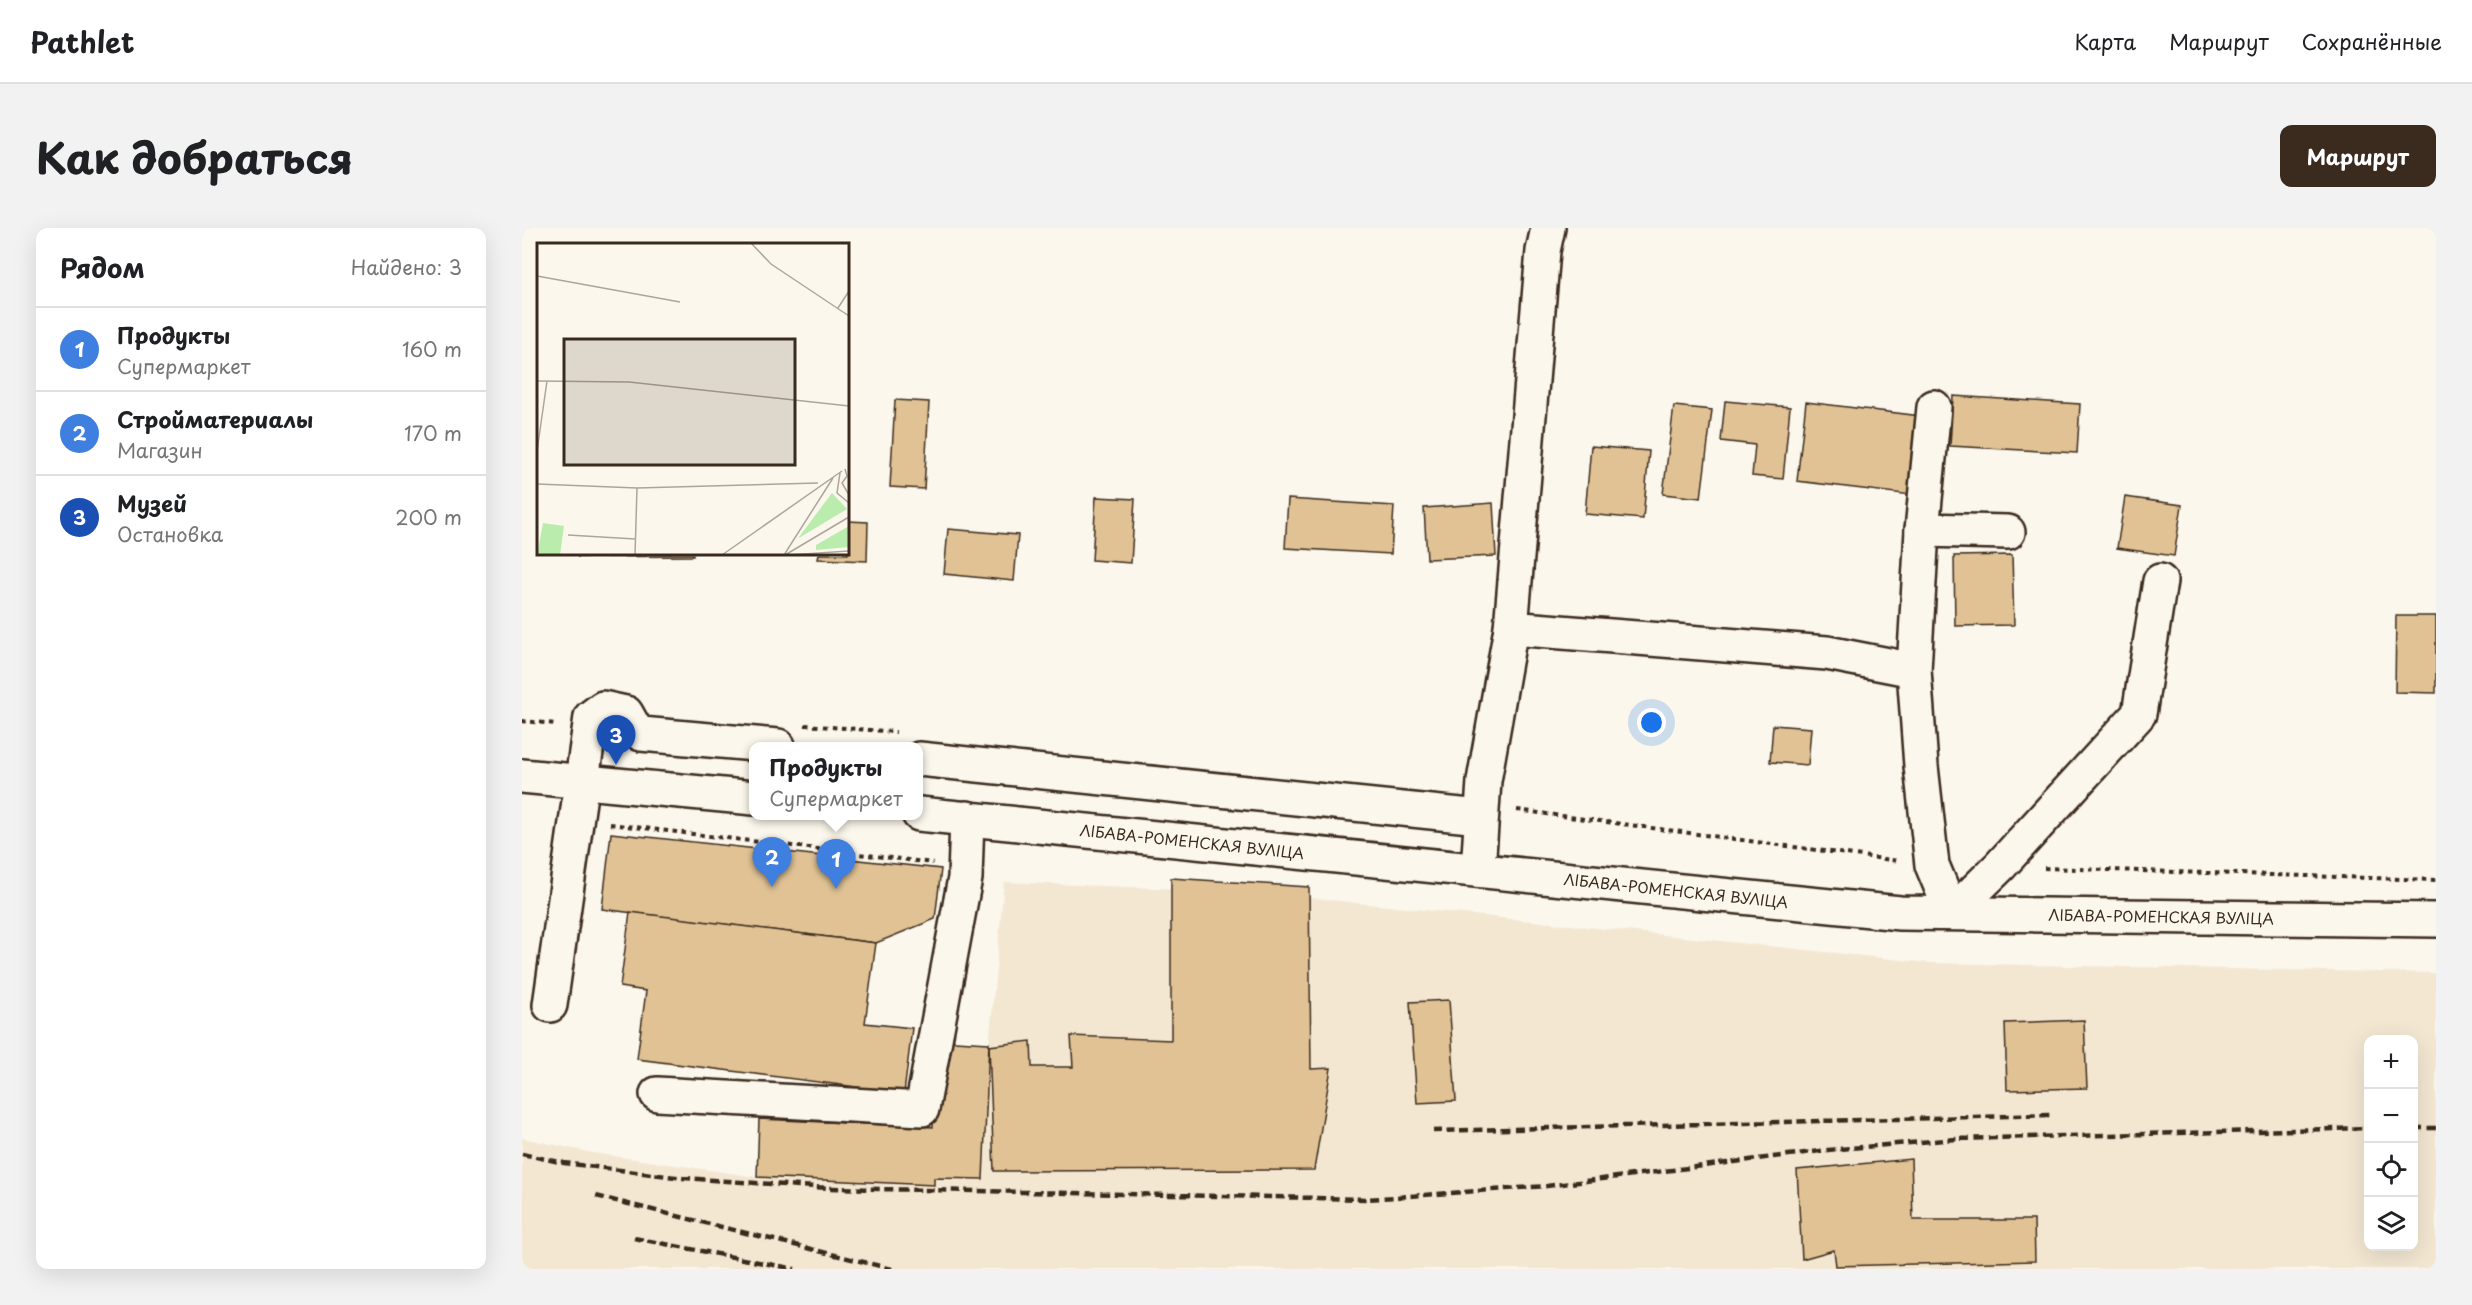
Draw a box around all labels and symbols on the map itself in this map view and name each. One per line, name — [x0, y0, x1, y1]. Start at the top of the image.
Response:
inset map — [537, 243, 849, 555]
your location — [1637, 708, 1666, 737]
pin: 3 — [596, 716, 635, 765]
street label: ЛІБАВА-РОМЕНСКАЯ ВУЛІЦА — [1079, 818, 1305, 864]
pin: 2 — [752, 838, 792, 887]
pin: 1 — [816, 840, 856, 889]
street label: ЛІБАВА-РОМЕНСКАЯ ВУЛІЦА — [1563, 867, 1789, 913]
street label: ЛІБАВА-РОМЕНСКАЯ ВУЛІЦА — [2048, 903, 2274, 929]

